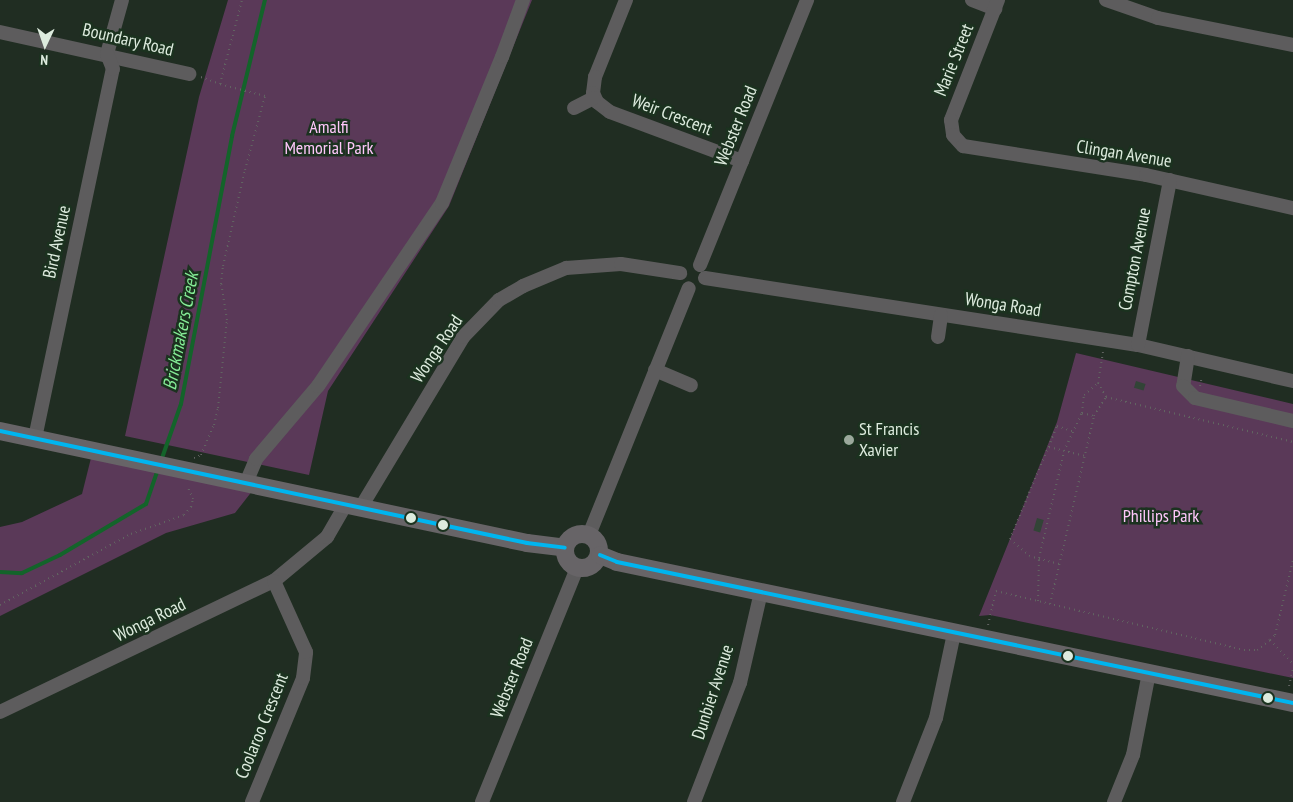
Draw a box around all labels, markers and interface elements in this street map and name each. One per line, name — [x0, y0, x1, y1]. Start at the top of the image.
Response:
street label: Boundary Road — [80, 19, 176, 61]
north arrow — [20, 20, 70, 70]
street label: Marie Street — [930, 21, 978, 99]
text: N — [40, 51, 48, 69]
street label: Webster Road — [710, 83, 762, 169]
street label: Weir Crescent — [629, 90, 715, 140]
park label: Amalfi Memorial Park — [284, 117, 374, 160]
street label: Clingan Avenue — [1075, 136, 1173, 172]
street label: Bird Avenue — [39, 203, 75, 281]
street label: Compton Avenue — [1114, 205, 1156, 313]
water label: Brickmakers Creek — [158, 270, 204, 392]
street label: Wonga Road — [963, 288, 1043, 322]
street label: Wonga Road — [407, 311, 467, 387]
place label: St Francis Xavier — [859, 419, 919, 462]
marker: St Francis Xavier — [843, 434, 855, 446]
park label: Phillips Park — [1123, 505, 1199, 527]
unlabelled marker — [406, 513, 416, 523]
unlabelled marker — [438, 520, 448, 530]
street label: Wonga Road — [111, 593, 189, 647]
street label: Webster Road — [486, 635, 538, 721]
street label: Dunbier Avenue — [687, 642, 739, 742]
unlabelled marker — [1063, 651, 1073, 661]
street label: Coolaroo Crescent — [231, 670, 293, 782]
unlabelled marker — [1263, 693, 1273, 703]

